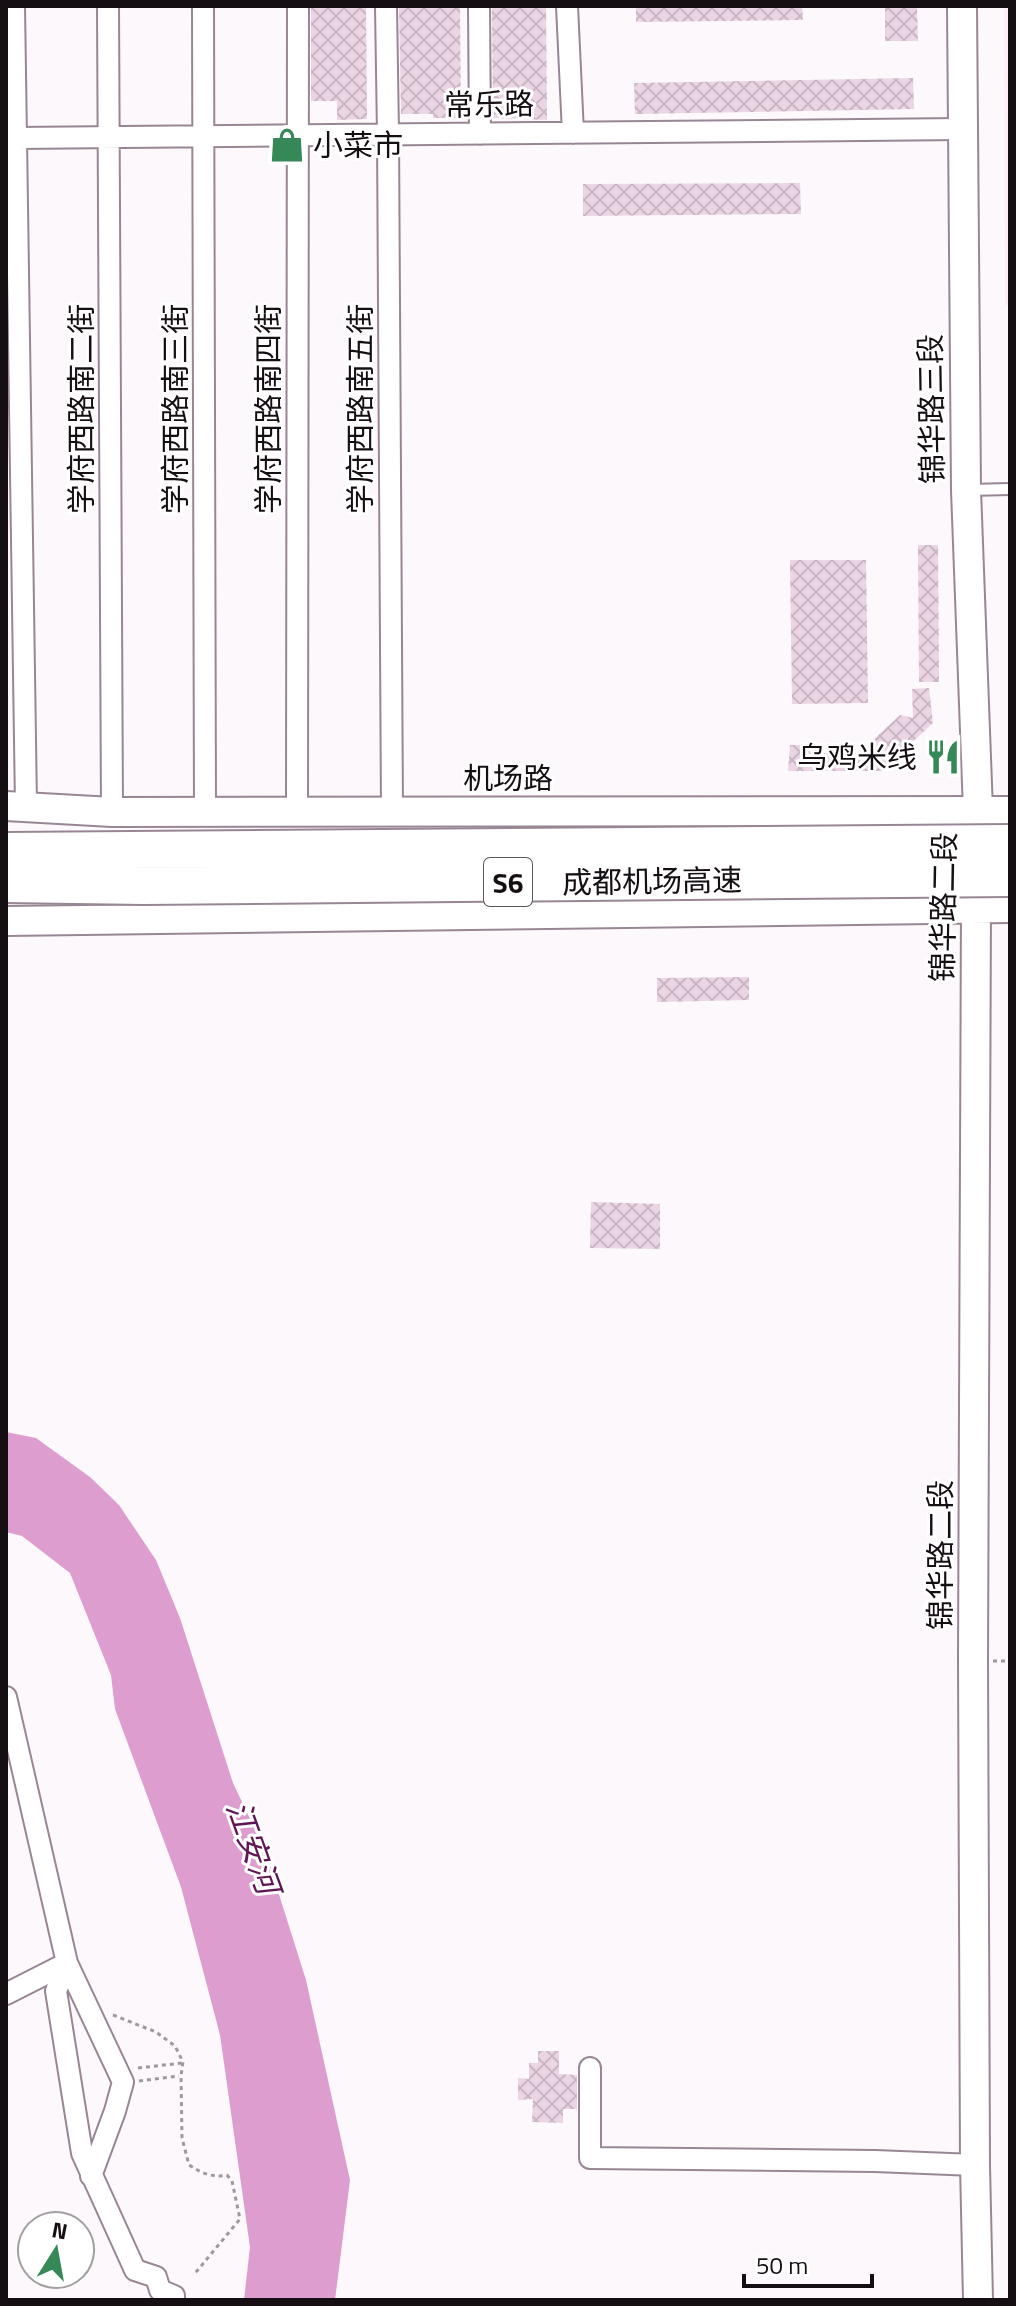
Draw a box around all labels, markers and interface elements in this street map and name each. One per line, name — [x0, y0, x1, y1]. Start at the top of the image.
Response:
street label: 常乐路 — [444, 80, 534, 128]
place label: 小菜市 — [313, 122, 403, 168]
shop icon: 小菜市 — [268, 126, 306, 164]
street label: 学府西路南二街 — [58, 304, 104, 514]
street label: 学府西路南三街 — [152, 304, 198, 514]
street label: 学府西路南四街 — [245, 304, 291, 514]
street label: 学府西路南五街 — [337, 304, 383, 514]
street label: 锦华路三段 — [907, 334, 955, 484]
place label: 乌鸡米线 — [797, 734, 917, 780]
restaurant icon: 乌鸡米线 — [924, 738, 962, 776]
street label: 机场路 — [463, 755, 553, 801]
street label: 锦华路二段 — [919, 832, 967, 982]
street label: 成都机场高速 — [562, 856, 742, 906]
road number: S6 — [484, 858, 532, 906]
street label: 锦华路二段 — [917, 1480, 963, 1630]
water label: 江安河 — [215, 1794, 295, 1906]
north arrow — [16, 2210, 96, 2290]
text: N — [49, 2212, 71, 2249]
scale bar — [744, 2238, 872, 2288]
text: 50 m — [756, 2247, 808, 2283]

